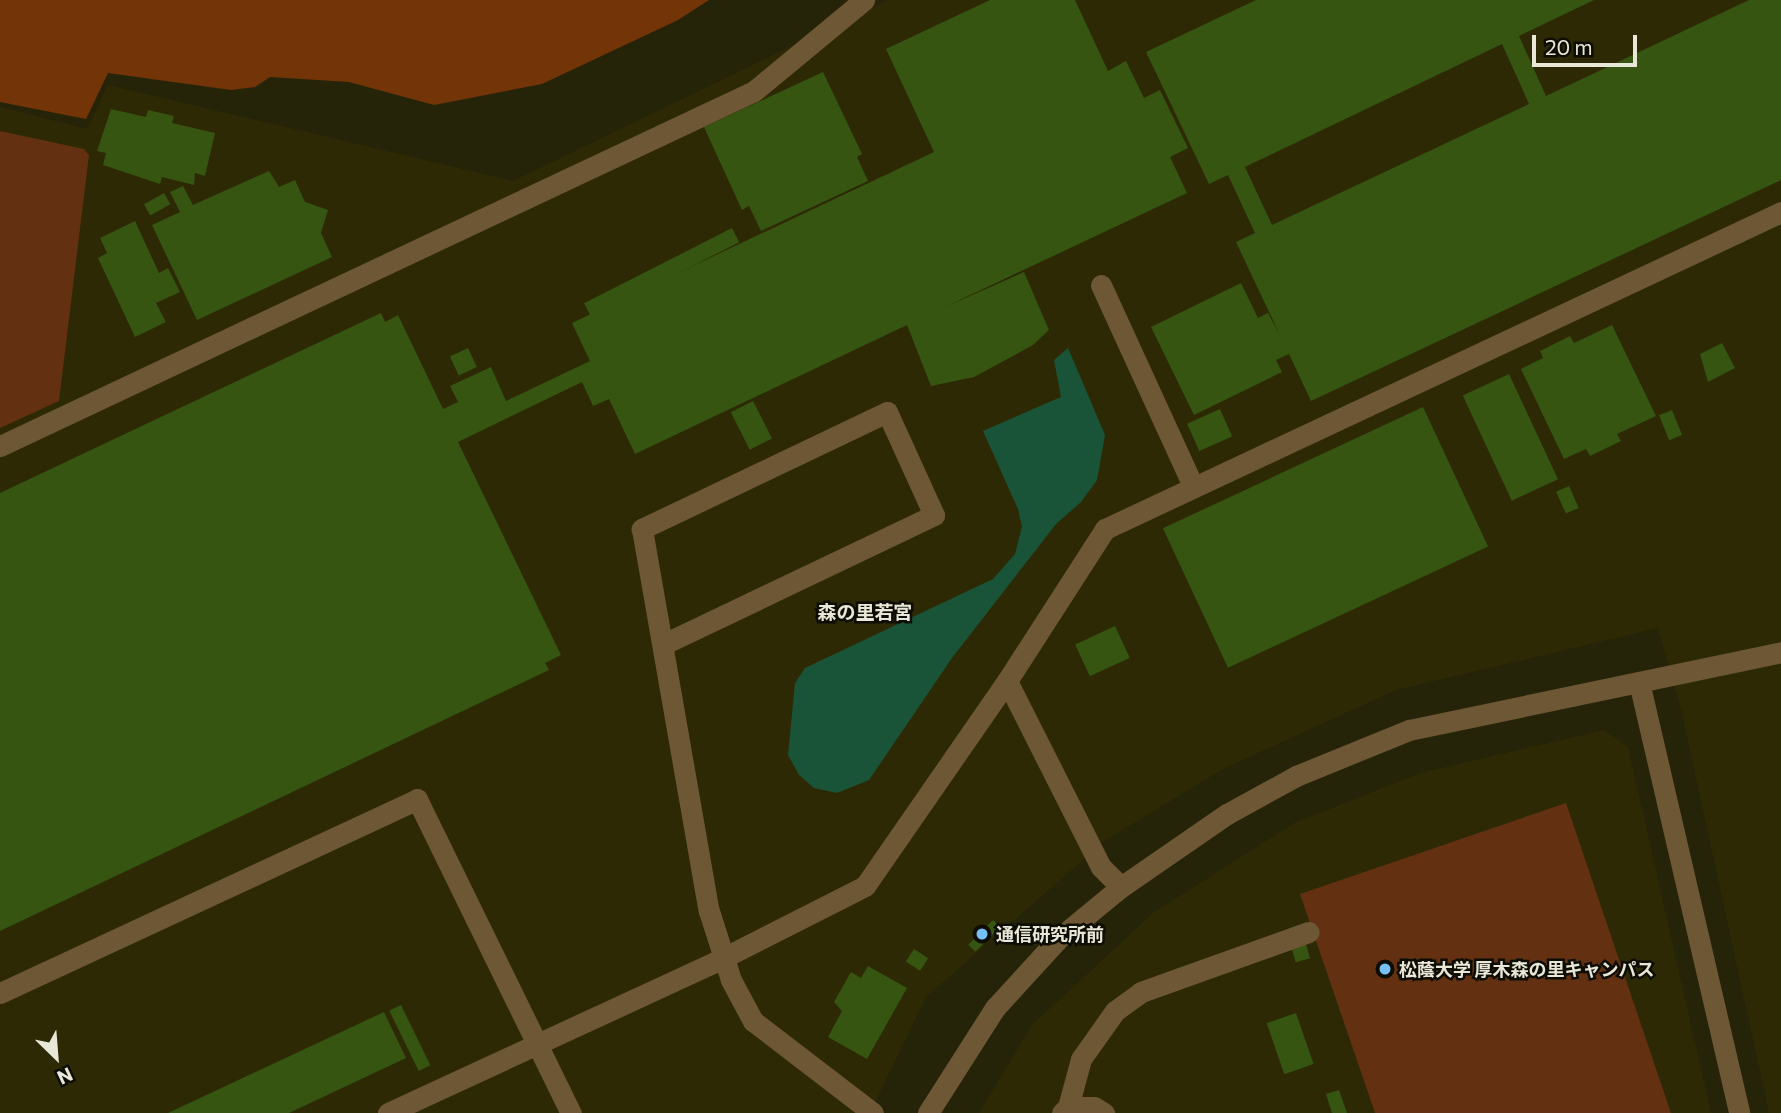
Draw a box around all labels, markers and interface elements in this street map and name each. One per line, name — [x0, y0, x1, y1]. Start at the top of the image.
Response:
scale bar — [1536, 21, 1641, 65]
text: 20 m — [1545, 34, 1593, 59]
district label: 森の里若宮 — [818, 601, 912, 623]
place label: 通信研究所前 — [996, 923, 1104, 945]
marker: 通信研究所前 — [974, 926, 990, 942]
place label: 松蔭大学 厚木森の里キャンパス — [1399, 958, 1654, 980]
marker: 松蔭大学 厚木森の里キャンパス — [1377, 961, 1393, 977]
north arrow — [21, 1022, 91, 1092]
text: N — [54, 1063, 76, 1090]

